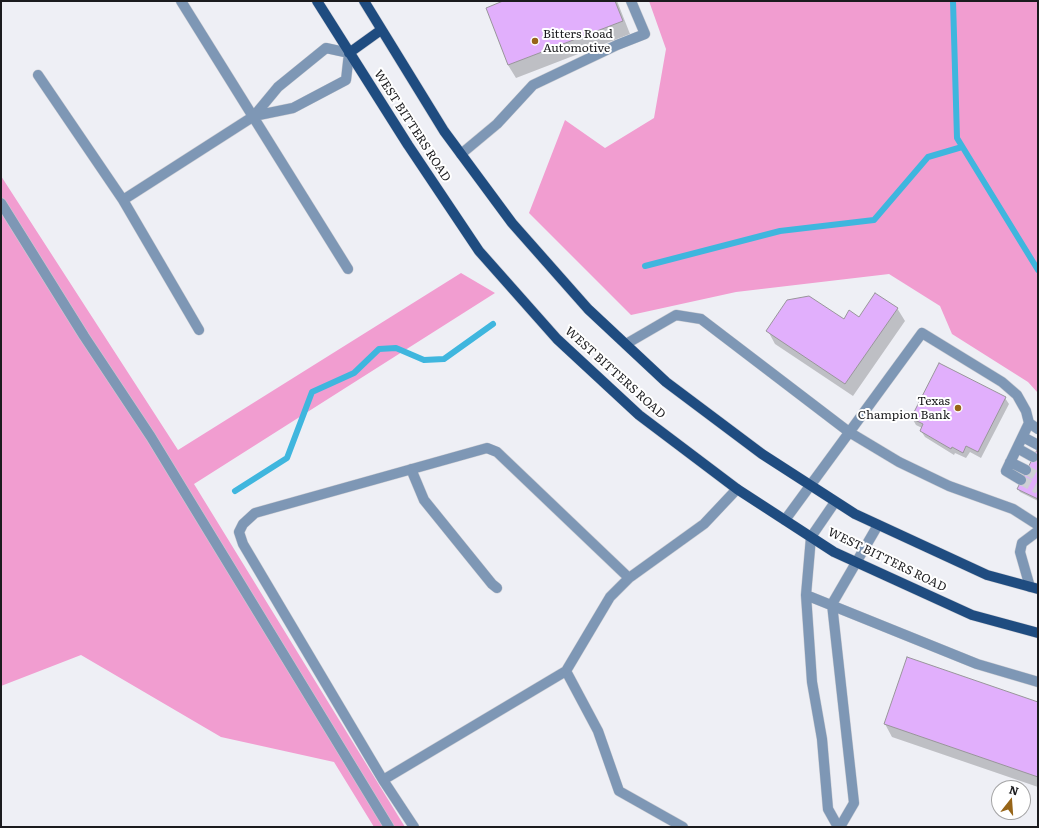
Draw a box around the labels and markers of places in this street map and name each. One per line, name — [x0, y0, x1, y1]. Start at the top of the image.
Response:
place label: Bitters Road Automotive — [543, 27, 613, 55]
marker: Bitters Road Automotive — [530, 36, 540, 46]
place label: Texas Champion Bank — [858, 394, 950, 422]
marker: Texas Champion Bank — [953, 403, 963, 413]

